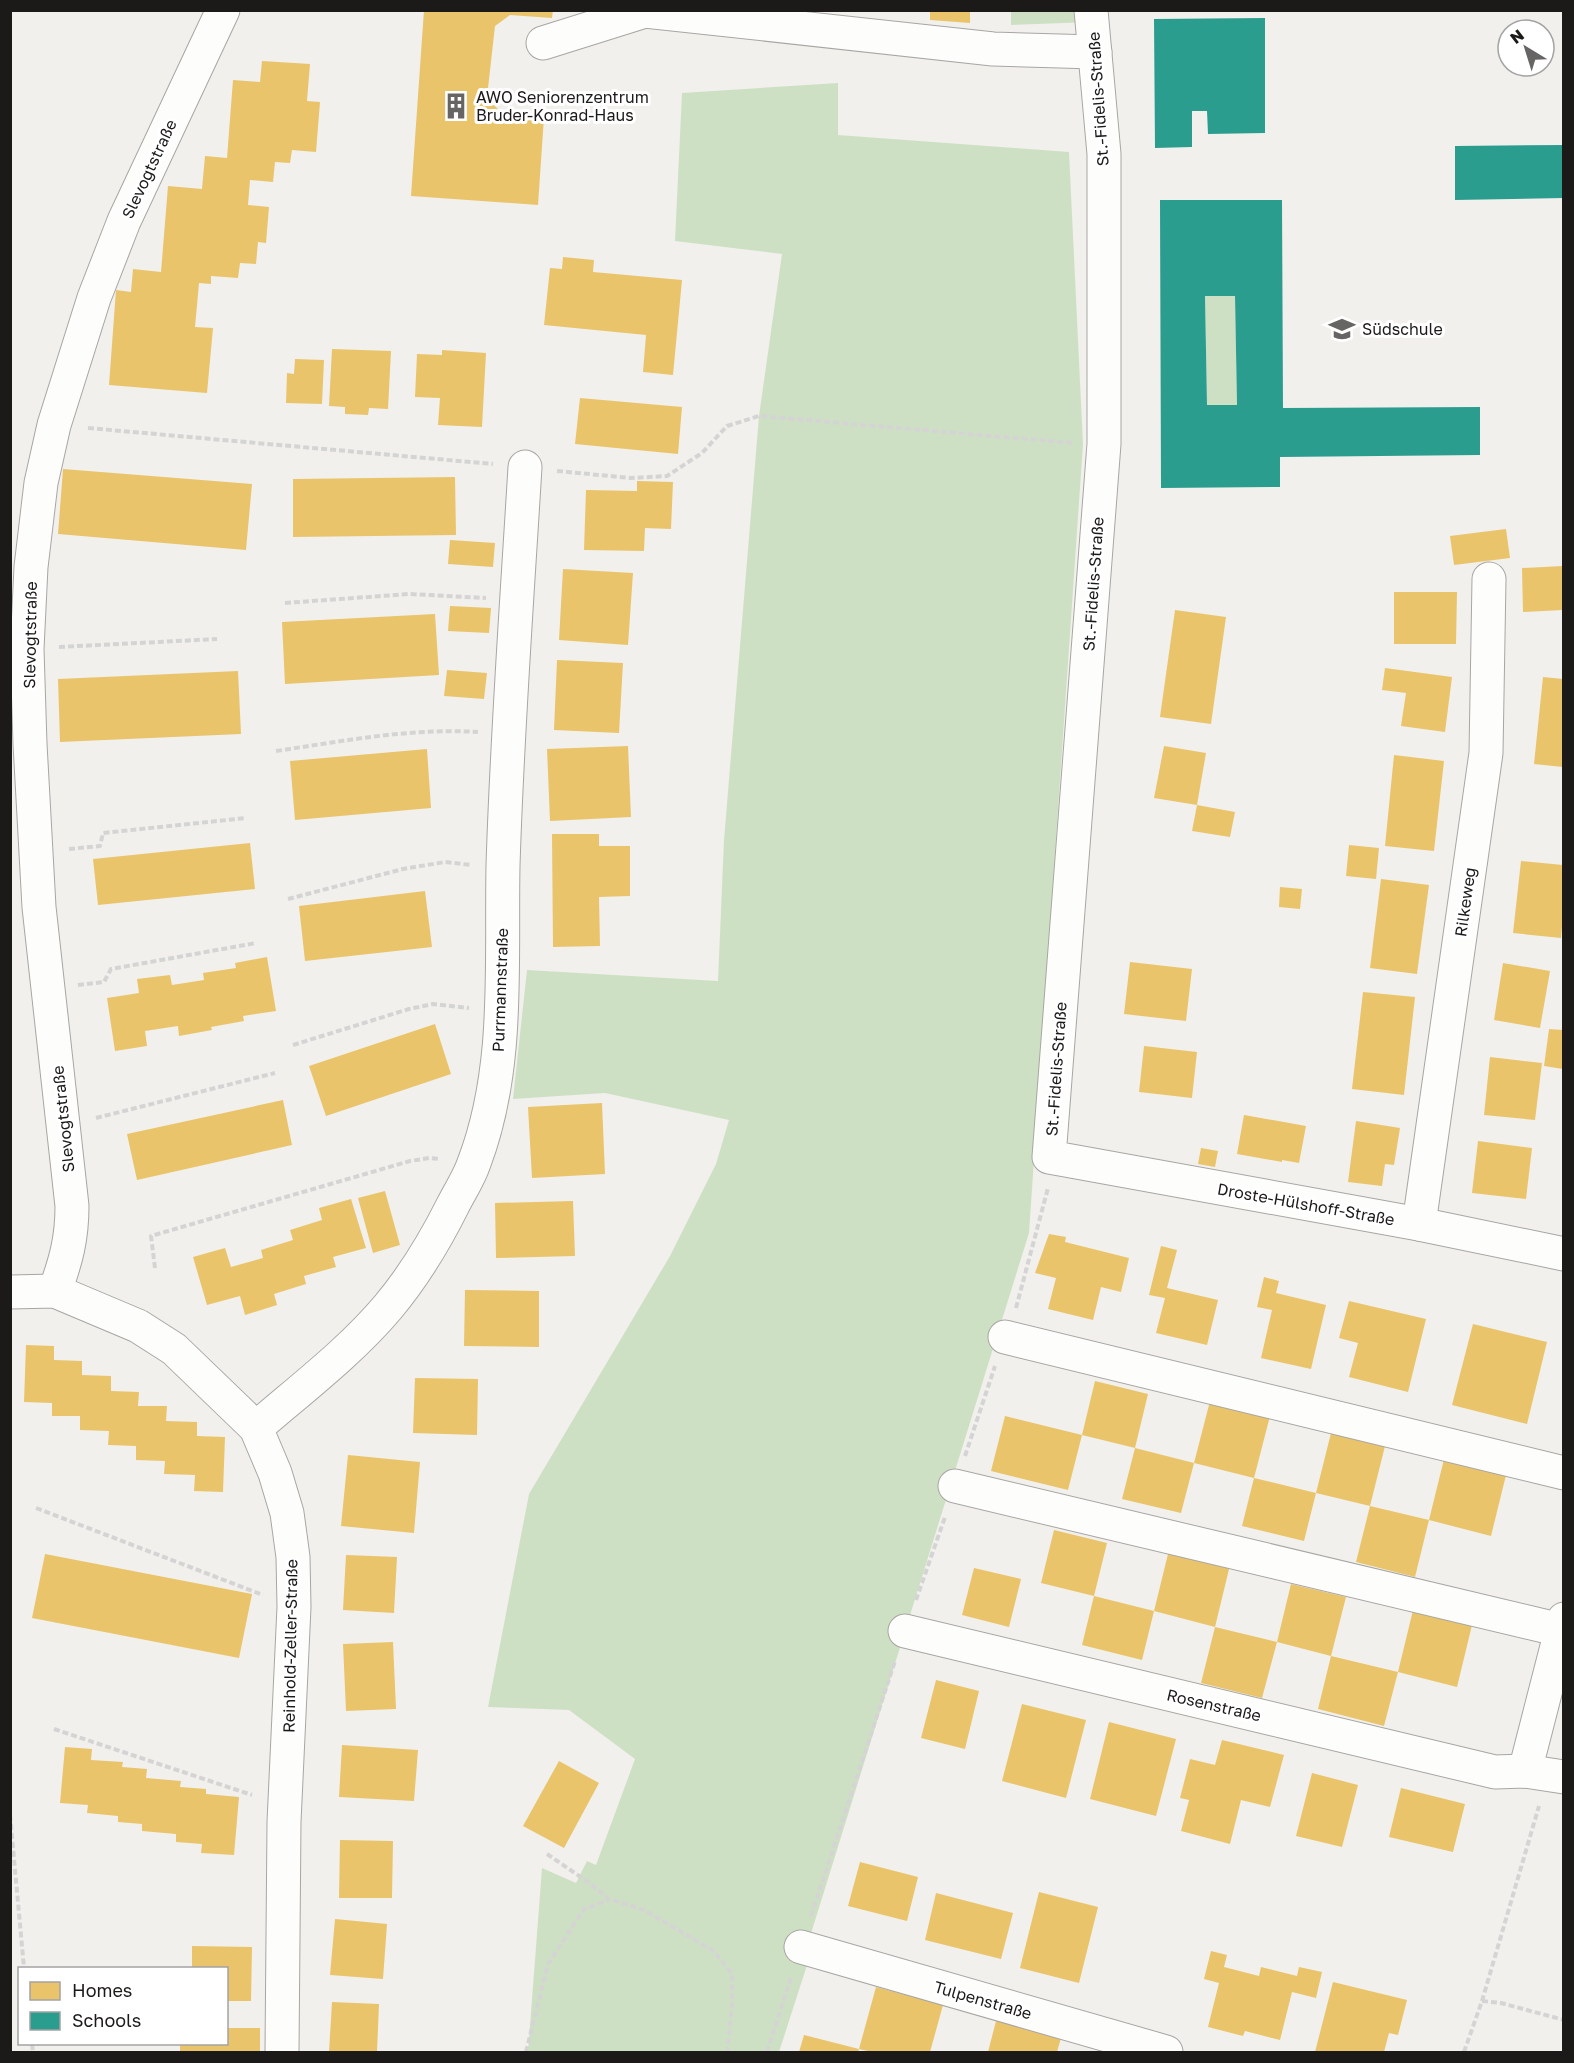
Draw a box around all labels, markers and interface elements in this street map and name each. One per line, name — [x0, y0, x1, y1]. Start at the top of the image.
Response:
north arrow — [1496, 18, 1556, 78]
text: N — [1506, 25, 1528, 48]
street label: St.-Fidelis-Straße — [1083, 31, 1113, 167]
place label: AWO Seniorenzentrum Bruder-Konrad-Haus — [476, 87, 649, 125]
building icon: AWO Seniorenzentrum Bruder-Konrad-Haus — [441, 91, 471, 121]
street label: Slevogtstraße — [117, 116, 181, 222]
school or university icon: Südschule — [1327, 314, 1357, 344]
place label: Südschule — [1362, 319, 1443, 339]
street label: St.-Fidelis-Straße — [1078, 516, 1108, 652]
street label: Slevogtstraße — [19, 581, 41, 689]
street label: Rilkeweg — [1450, 866, 1480, 938]
street label: Purrmannstraße — [488, 928, 512, 1052]
street label: St.-Fidelis-Straße — [1041, 1001, 1071, 1137]
street label: Slevogtstraße — [47, 1065, 79, 1173]
street label: Droste-Hülshoff-Straße — [1216, 1179, 1396, 1229]
street label: Reinhold-Zeller-Straße — [278, 1559, 302, 1733]
street label: Rosenstraße — [1165, 1684, 1263, 1726]
legend — [18, 1967, 228, 2045]
street label: Tulpenstraße — [932, 1976, 1034, 2024]
text: Homes — [72, 1979, 132, 2001]
text: Schools — [72, 2009, 141, 2031]

